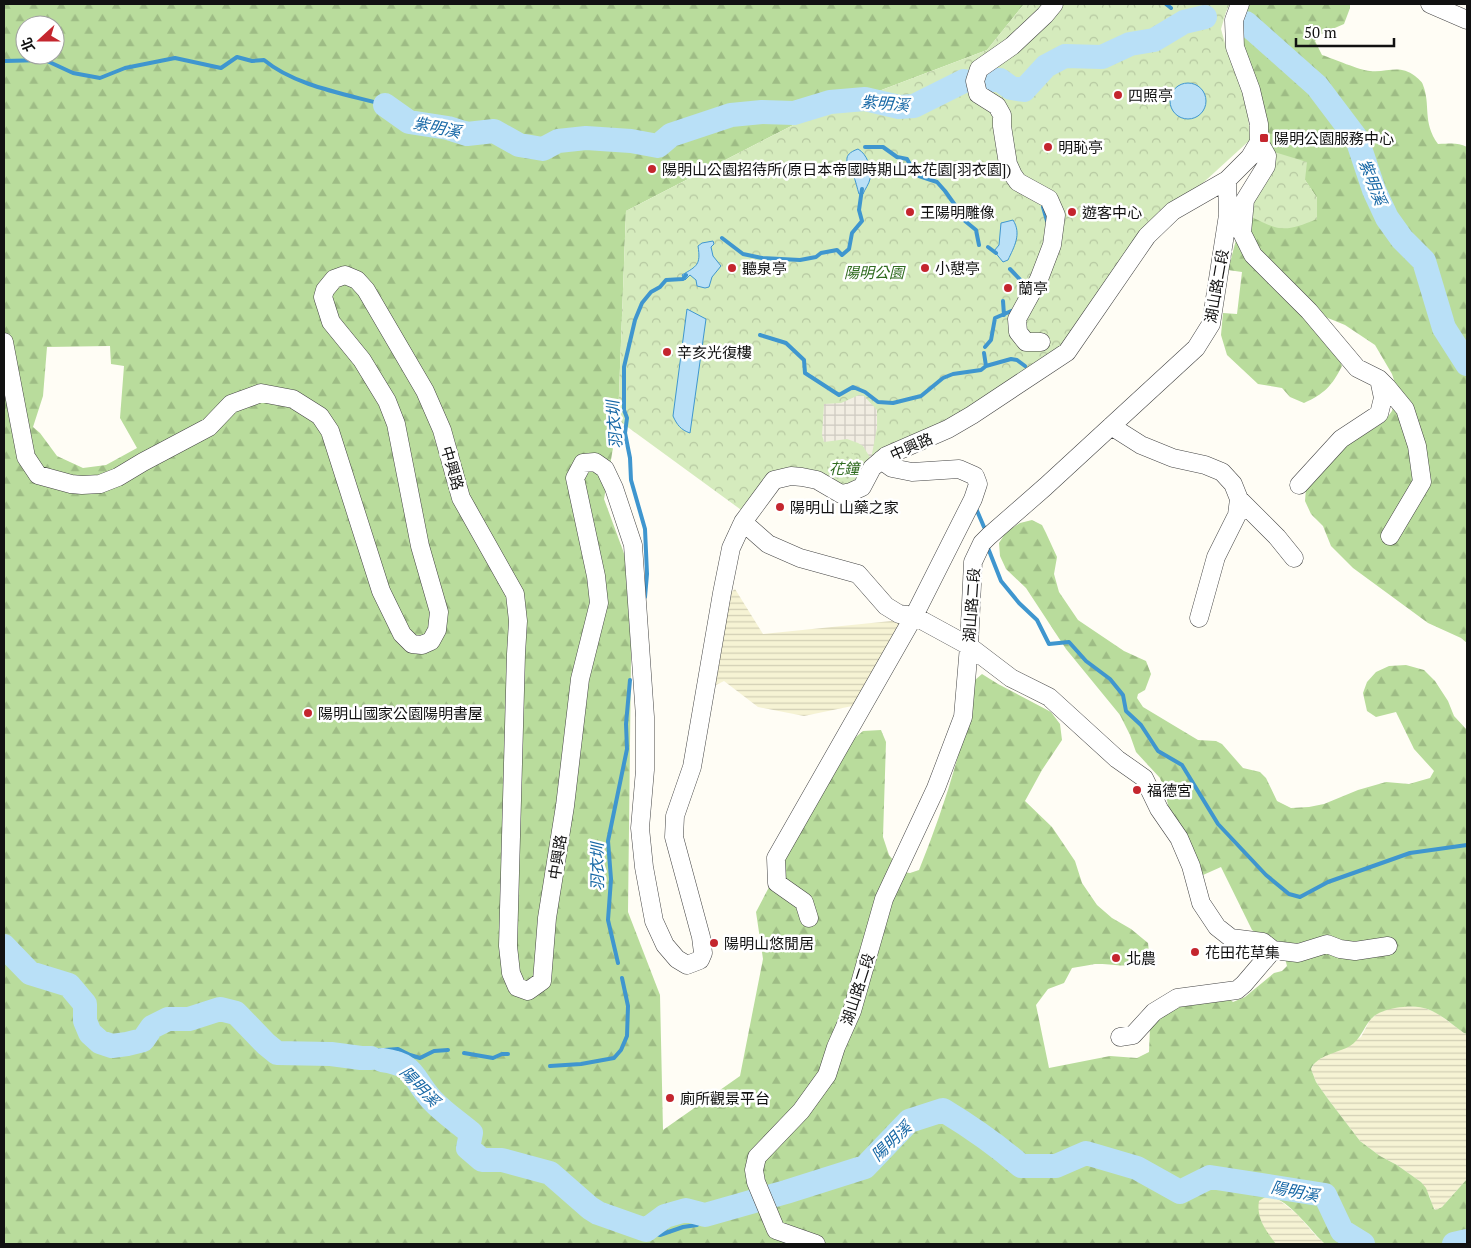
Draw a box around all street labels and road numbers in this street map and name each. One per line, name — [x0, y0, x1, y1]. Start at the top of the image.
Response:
street label: 湖山路二段 — [1200, 247, 1232, 325]
street label: 中興路 — [886, 428, 936, 464]
street label: 中興路 — [437, 444, 469, 492]
street label: 湖山路二段 — [958, 567, 984, 643]
street label: 中興路 — [544, 833, 570, 881]
street label: 湖山路二段 — [836, 950, 878, 1028]

